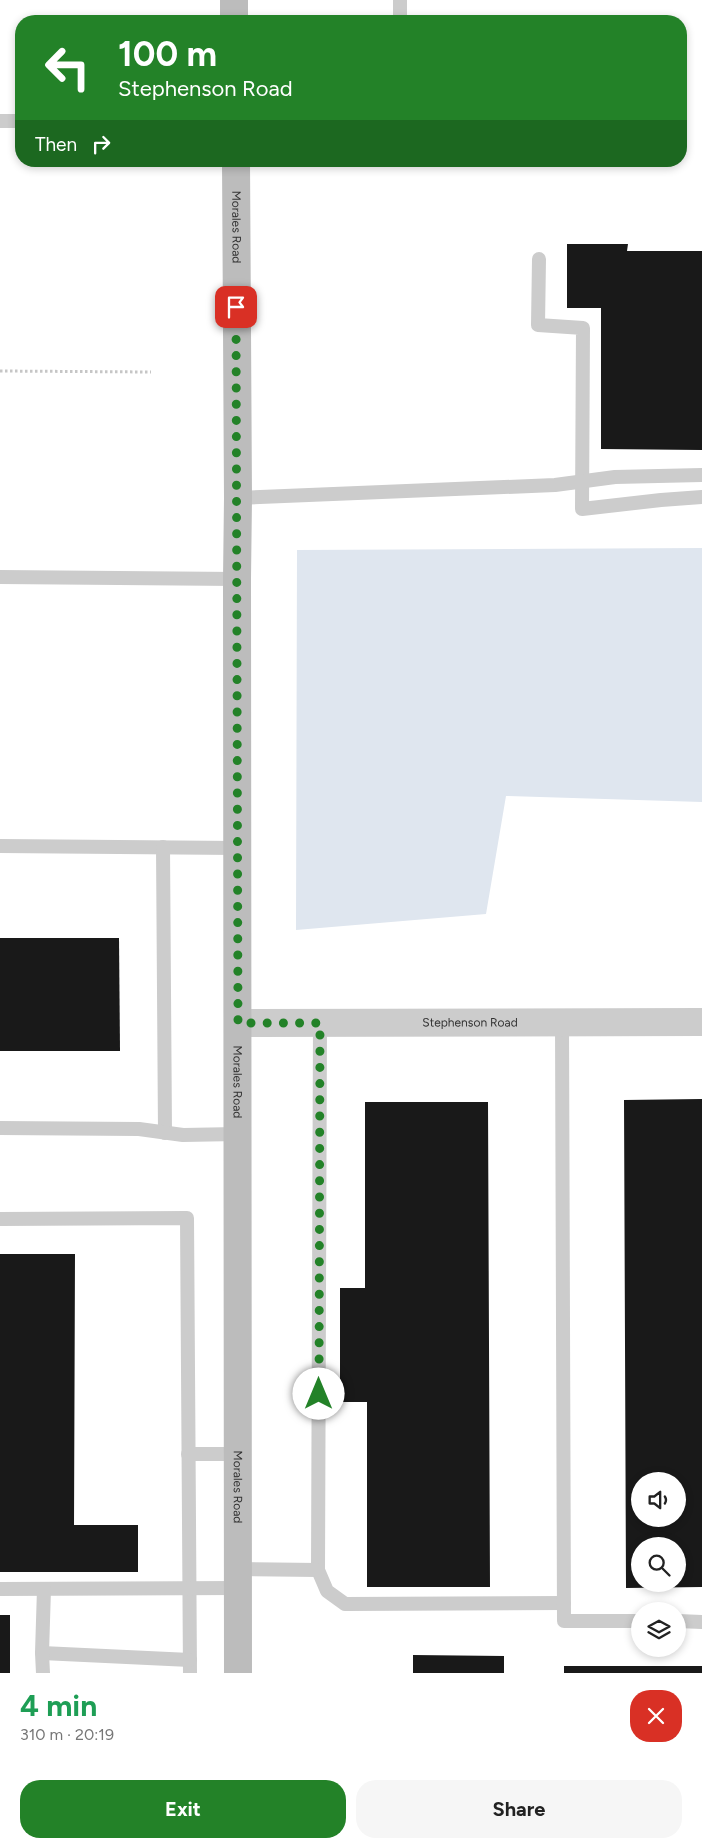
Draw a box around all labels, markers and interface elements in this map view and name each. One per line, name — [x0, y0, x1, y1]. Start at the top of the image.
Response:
text: 100 m — [118, 33, 217, 75]
icon: left — [35, 35, 100, 100]
text: Stephenson Road — [118, 75, 293, 102]
icon: right — [87, 130, 115, 158]
text: Then — [35, 133, 77, 156]
street label: Morales Road — [229, 191, 244, 263]
pin — [215, 286, 257, 328]
icon: arrive — [222, 293, 250, 321]
street label: Stephenson Road — [422, 1015, 518, 1030]
street label: Morales Road — [230, 1046, 244, 1118]
position arrow — [292, 1367, 344, 1419]
street label: Morales Road — [231, 1451, 245, 1523]
map controls — [631, 1472, 686, 1657]
button: sound — [631, 1472, 686, 1527]
button: search — [631, 1537, 686, 1592]
button: layers — [631, 1602, 686, 1657]
text: 4 min — [20, 1687, 97, 1724]
button: close — [630, 1690, 682, 1742]
text: 310 m · 20:19 — [20, 1725, 114, 1744]
button: Exit — [20, 1780, 346, 1838]
button: Share — [356, 1780, 682, 1838]

